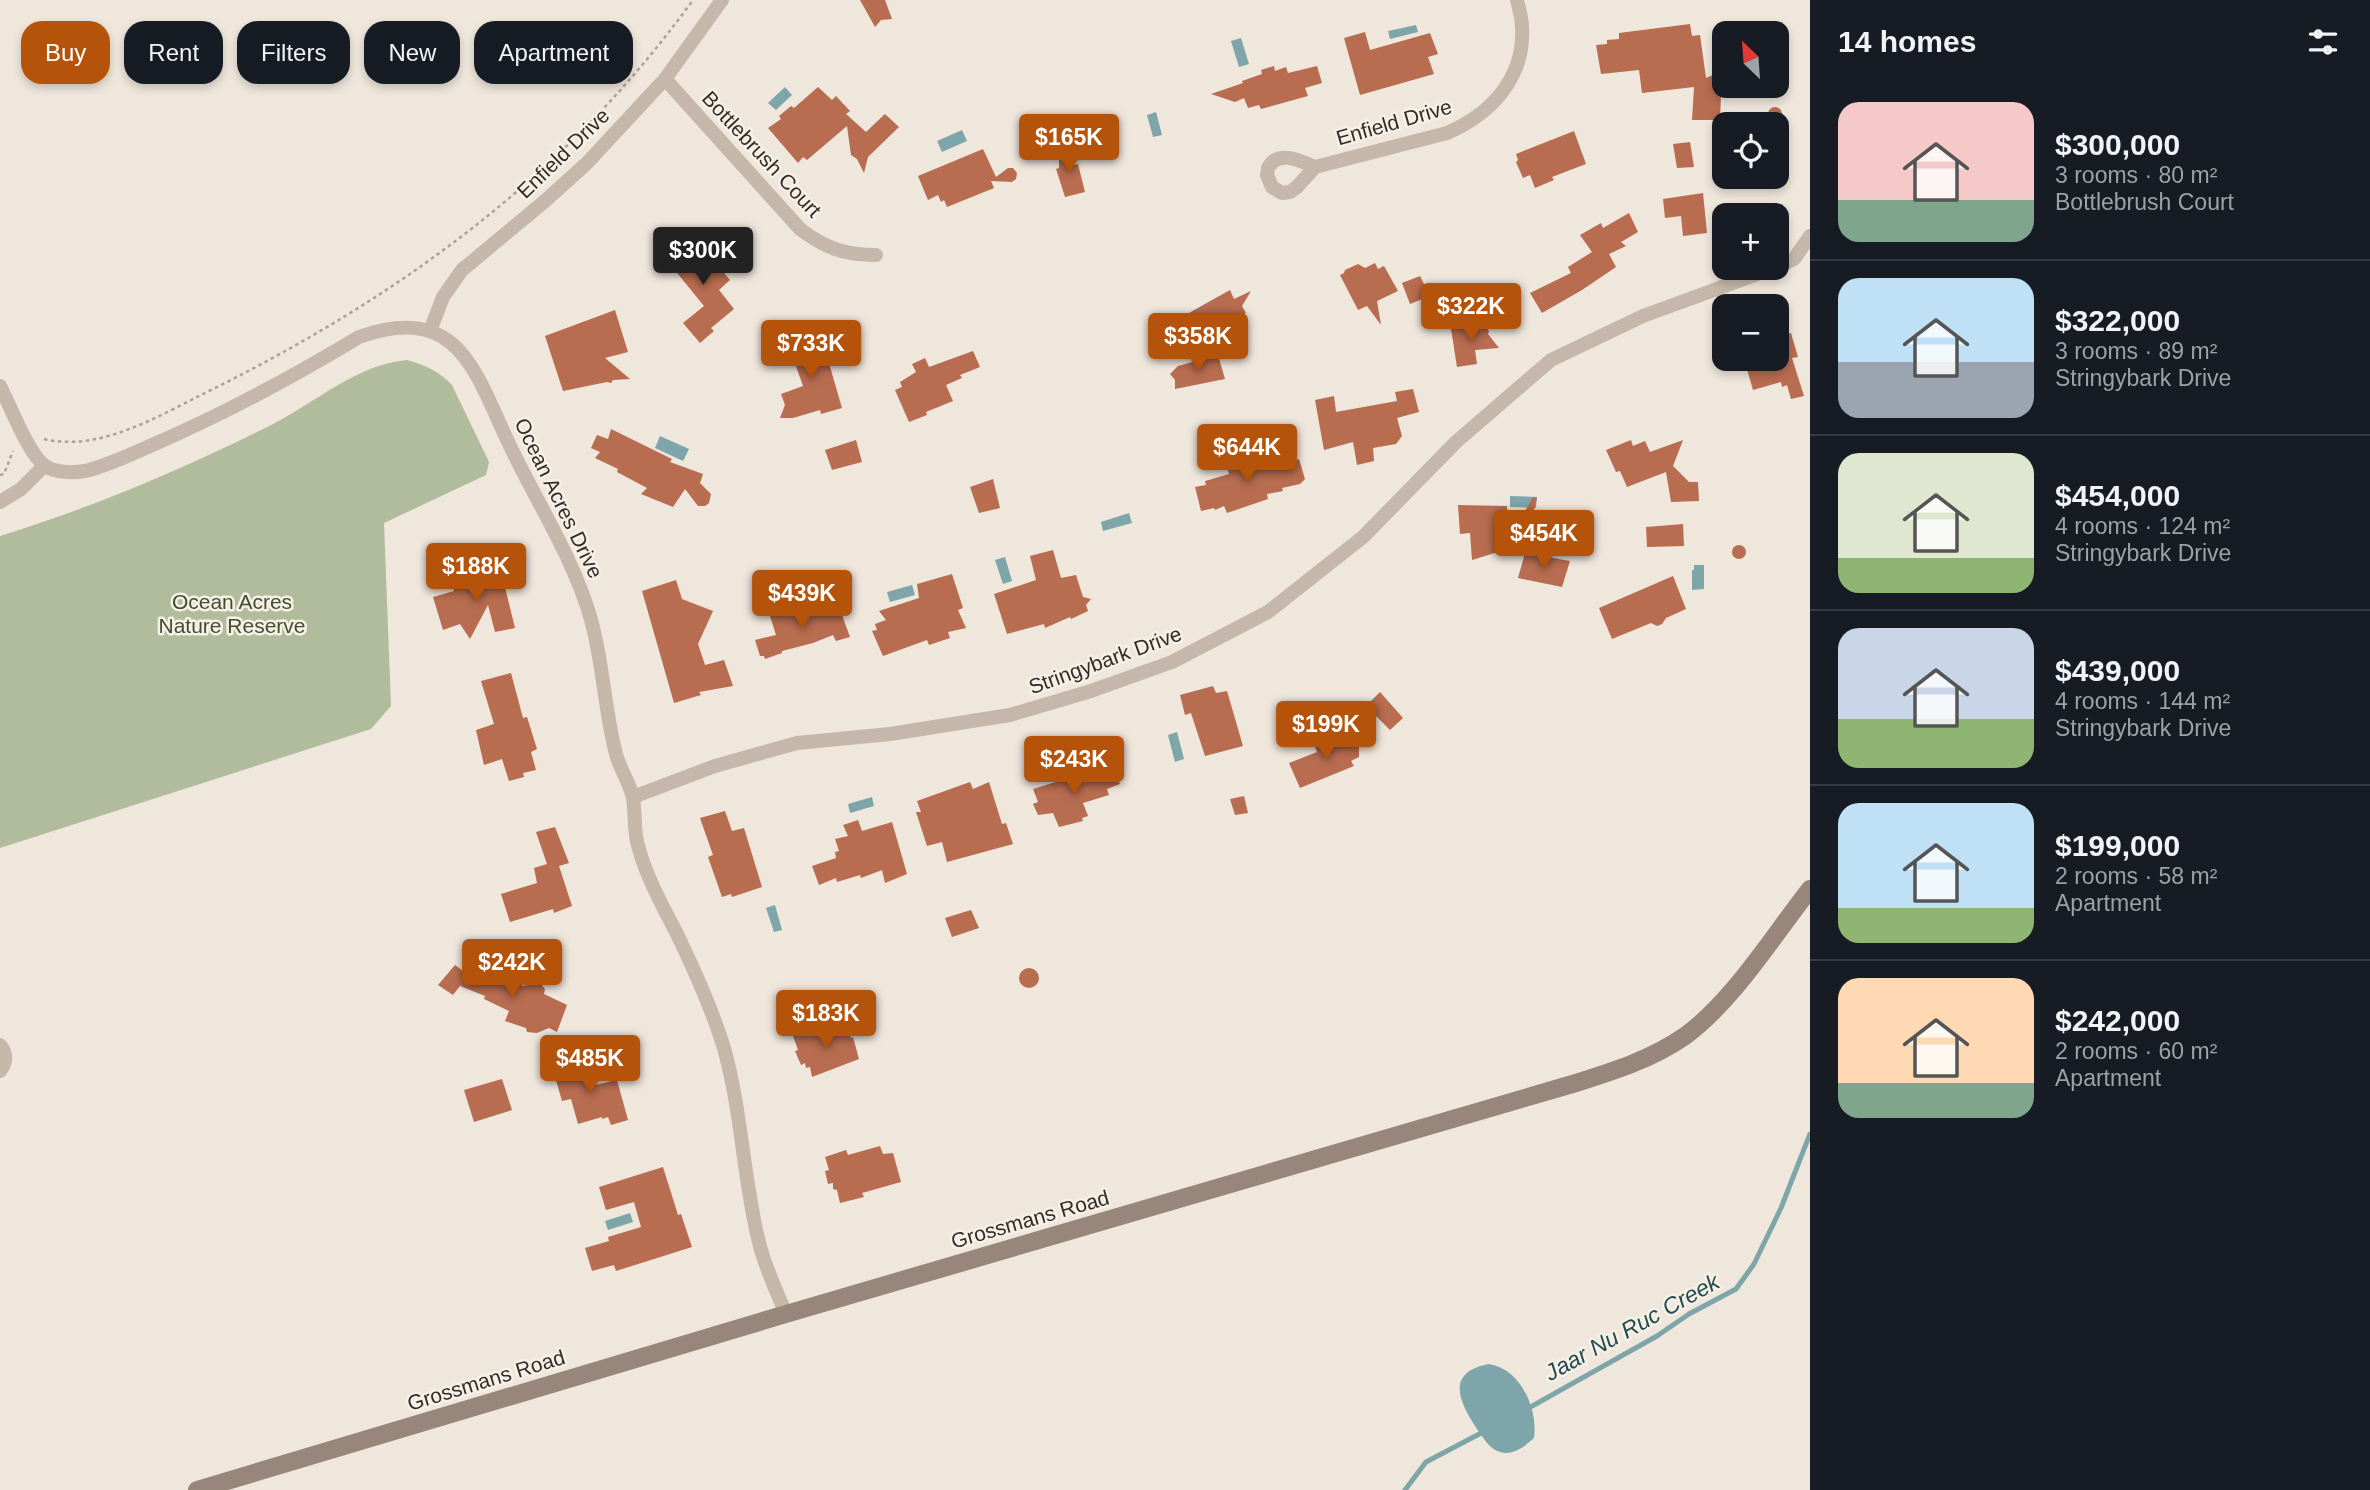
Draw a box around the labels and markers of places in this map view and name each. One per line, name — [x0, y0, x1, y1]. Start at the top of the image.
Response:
pin: $165K — [1020, 114, 1118, 174]
pin: $300K — [654, 228, 752, 287]
pin: $322K — [1422, 284, 1520, 343]
pin: $358K — [1149, 314, 1247, 373]
pin: $733K — [762, 320, 860, 380]
pin: $644K — [1198, 424, 1296, 484]
pin: $454K — [1495, 510, 1593, 570]
pin: $188K — [427, 544, 525, 603]
pin: $439K — [753, 570, 851, 630]
pin: $199K — [1277, 702, 1375, 761]
pin: $243K — [1025, 736, 1123, 796]
pin: $242K — [463, 940, 561, 999]
pin: $183K — [777, 990, 875, 1050]
pin: $485K — [541, 1036, 639, 1095]

